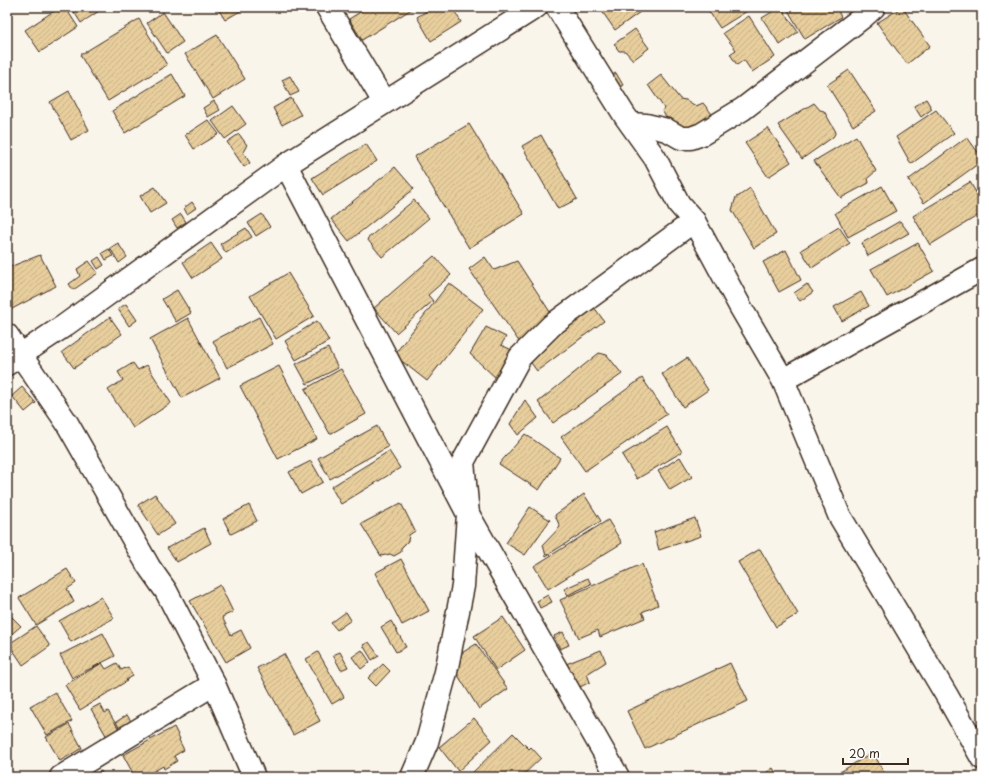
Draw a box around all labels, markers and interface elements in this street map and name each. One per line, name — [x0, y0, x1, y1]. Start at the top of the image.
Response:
scale bar — [843, 740, 908, 766]
text: 20 m — [849, 744, 880, 762]

